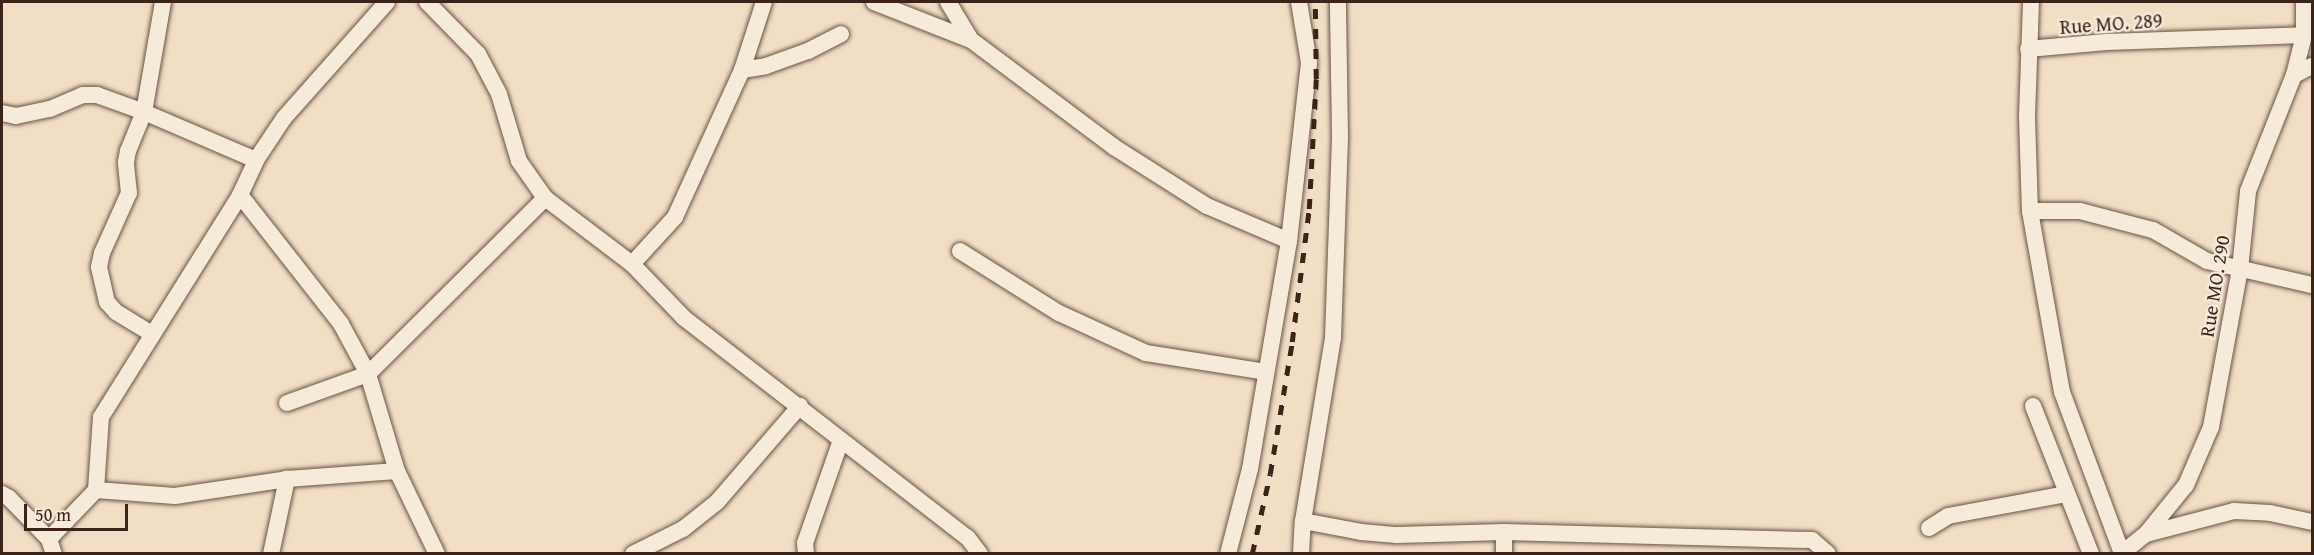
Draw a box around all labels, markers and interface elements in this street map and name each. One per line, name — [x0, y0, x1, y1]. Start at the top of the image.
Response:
street label: Rue MO. 289 — [2059, 7, 2163, 39]
street label: Rue MO. 290 — [2194, 233, 2234, 339]
scale bar — [27, 492, 130, 530]
text: 50 m — [35, 501, 71, 528]

